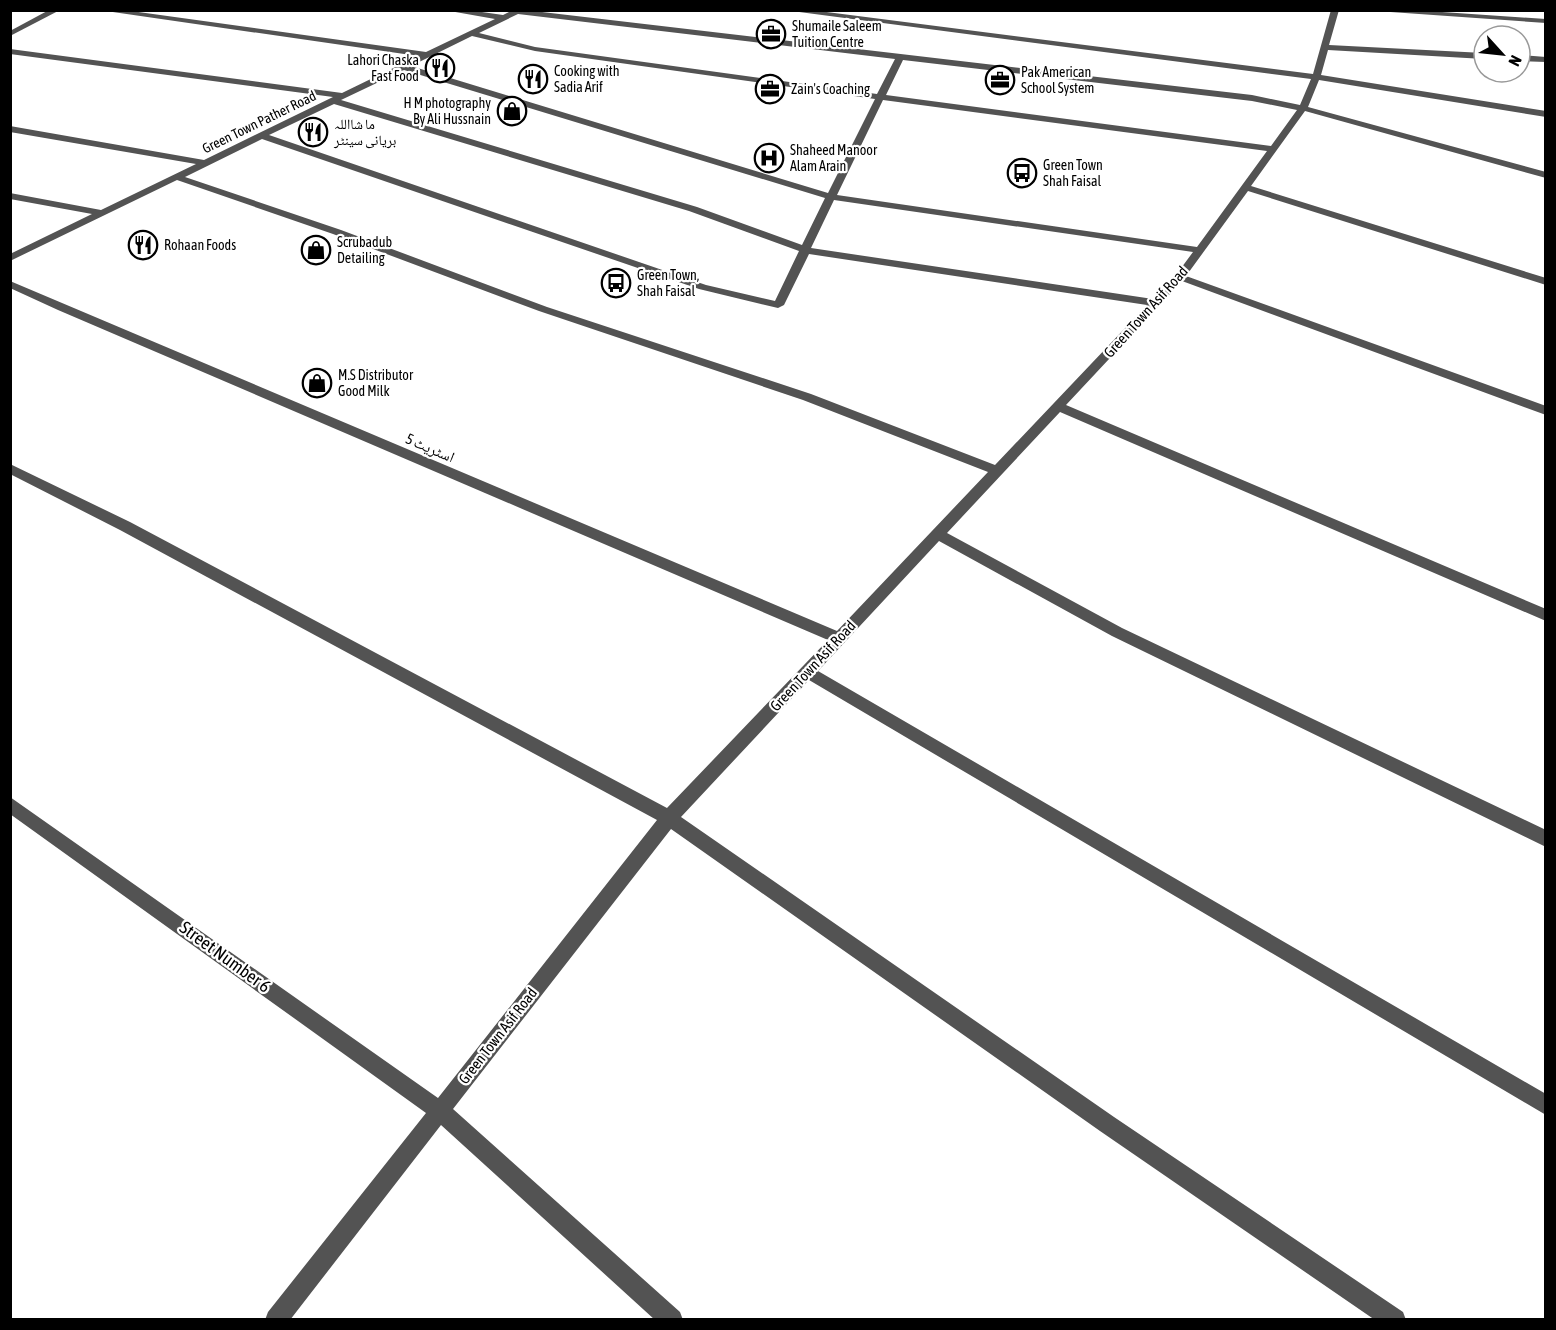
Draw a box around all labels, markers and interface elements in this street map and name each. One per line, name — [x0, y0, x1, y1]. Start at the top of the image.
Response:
office icon: Shumaile Saleem Tuition Centre — [755, 18, 787, 50]
place label: Shumaile Saleem Tuition Centre — [792, 18, 882, 50]
north arrow — [1472, 24, 1532, 84]
place label: Lahori Chaska Fast Food — [347, 52, 419, 84]
restaurant icon: Lahori Chaska Fast Food — [424, 52, 456, 84]
text: N — [1505, 53, 1526, 69]
restaurant icon: Cooking with Sadia Arif — [517, 63, 549, 95]
place label: Cooking with Sadia Arif — [554, 63, 620, 95]
office icon: Pak American School System — [984, 64, 1016, 96]
place label: Pak American School System — [1021, 64, 1094, 96]
office icon: Zain's Coaching — [754, 73, 786, 105]
place label: Zain's Coaching — [791, 81, 870, 97]
street label: Green Town Pather Road — [199, 87, 319, 157]
place label: H M photography By Ali Hussnain — [404, 95, 491, 127]
shop icon: H M photography By Ali Hussnain — [496, 95, 528, 127]
restaurant icon: ما شااللہ بریانی سینٹر — [297, 116, 329, 148]
place label: ما شااللہ بریانی سینٹر — [333, 116, 396, 149]
hospital icon: Shaheed Manoor Alam Arain — [753, 142, 785, 174]
place label: Shaheed Manoor Alam Arain — [790, 142, 878, 174]
bus stop icon: Green Town Shah Faisal — [1006, 157, 1038, 189]
place label: Green Town Shah Faisal — [1043, 157, 1103, 189]
restaurant icon: Rohaan Foods — [127, 229, 159, 261]
shop icon: Scrubadub Detailing — [300, 234, 332, 266]
place label: Scrubadub Detailing — [337, 234, 392, 266]
place label: Rohaan Foods — [164, 237, 236, 253]
street label: Green Town Asif Road — [1100, 262, 1191, 361]
bus stop icon: Green Town, Shah Faisal — [600, 267, 632, 299]
place label: Green Town, Shah Faisal — [637, 267, 699, 299]
shop icon: M.S Distributor Good Milk — [301, 367, 333, 399]
place label: M.S Distributor Good Milk — [338, 367, 414, 399]
street label: اسٹریٹ 5 — [403, 430, 457, 466]
street label: Green Town Asif Road — [767, 617, 859, 714]
street label: Street Number 6 — [176, 917, 275, 997]
street label: Green Town Asif Road — [455, 984, 540, 1087]

